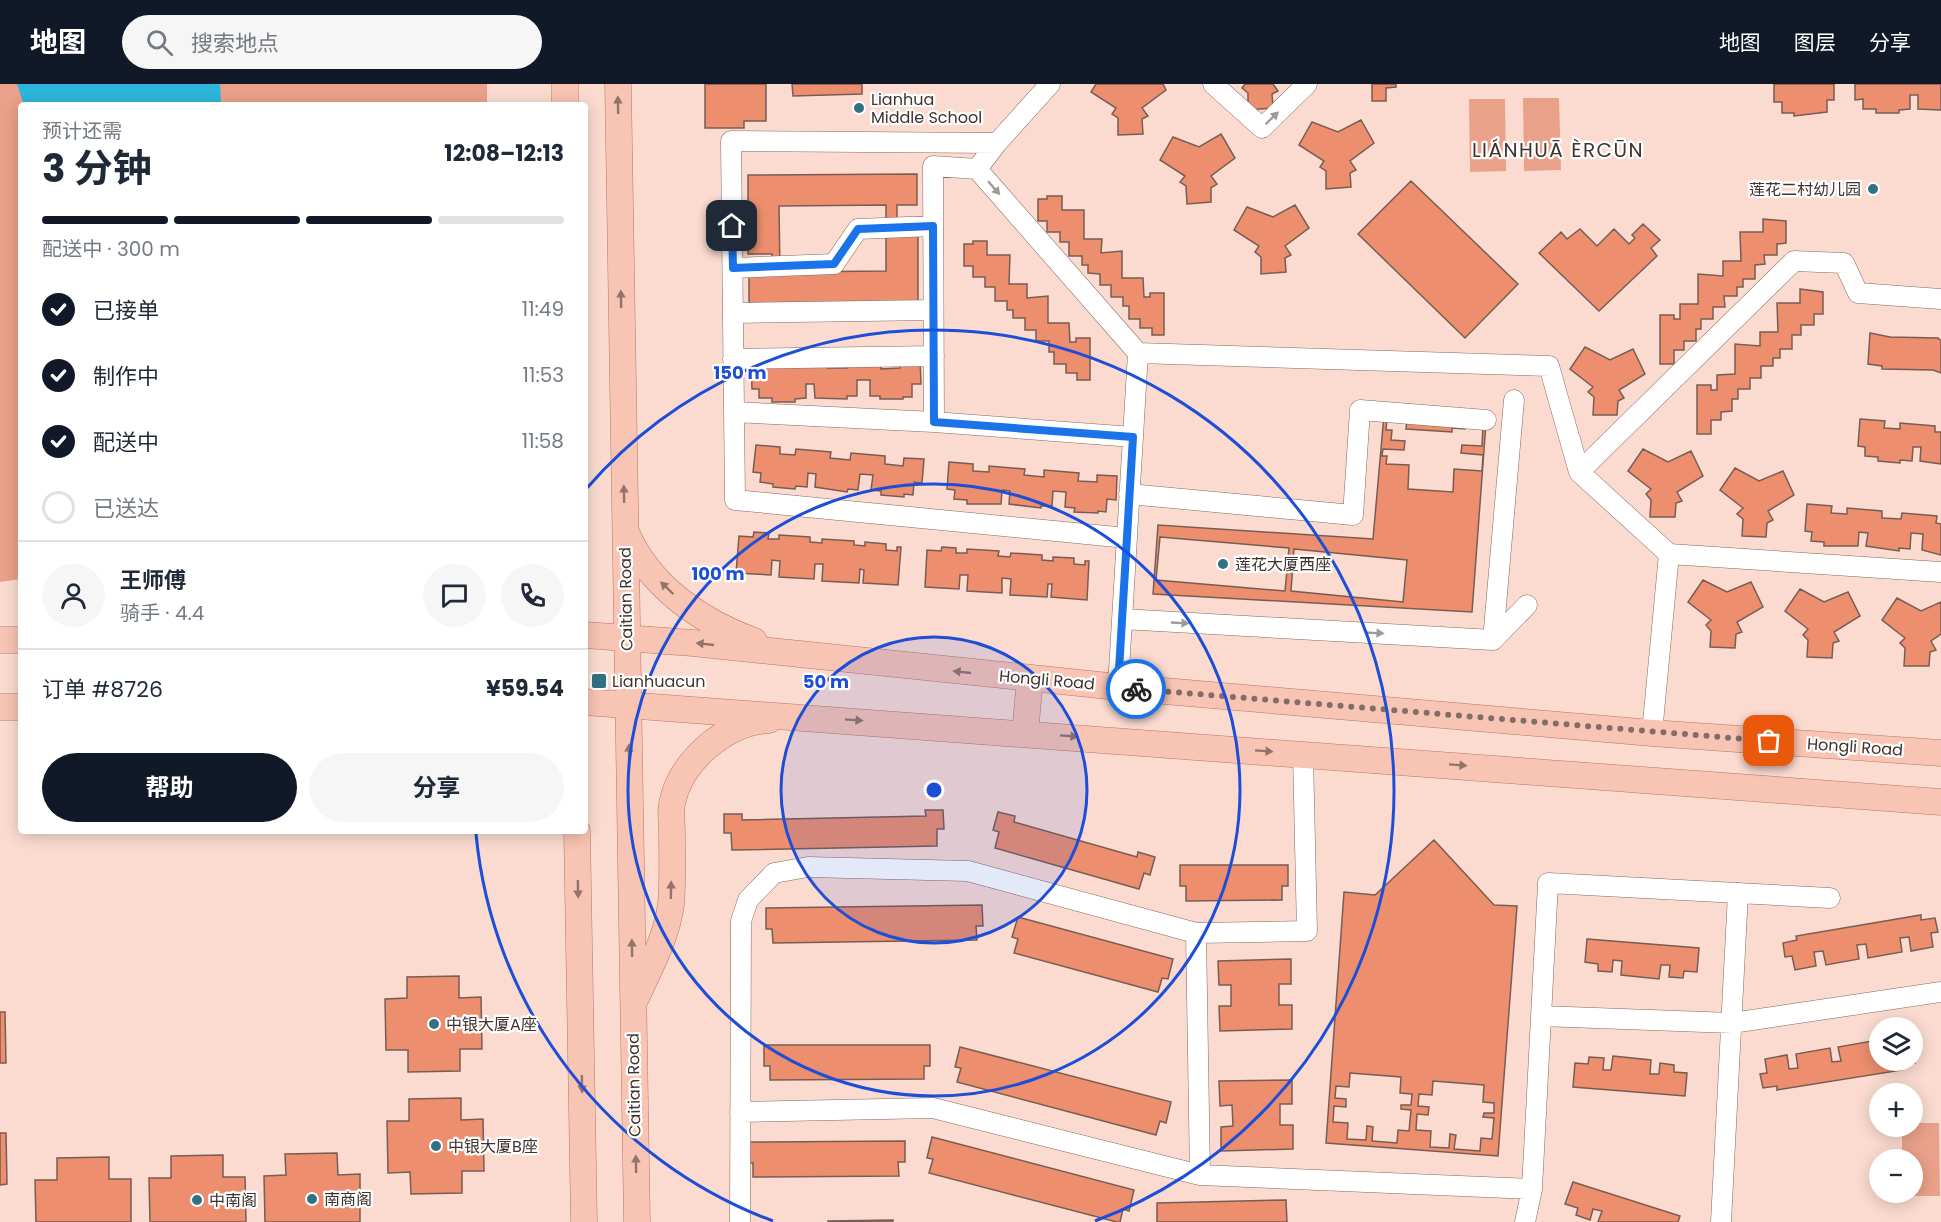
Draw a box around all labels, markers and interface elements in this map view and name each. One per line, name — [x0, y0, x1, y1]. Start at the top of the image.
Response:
search box — [122, 15, 542, 69]
text: 地图 — [30, 23, 86, 62]
icon: search — [143, 26, 176, 59]
text: 搜索地点 — [191, 28, 279, 59]
text: 地图 — [1719, 28, 1761, 57]
text: 图层 — [1794, 28, 1836, 57]
text: 分享 — [1869, 28, 1911, 57]
place label: Lianhua Middle School — [871, 88, 982, 129]
one-way arrow — [613, 95, 623, 114]
marker: Lianhua Middle School — [852, 101, 866, 115]
one-way arrow — [1264, 111, 1279, 125]
text: 预计还需 — [42, 117, 122, 145]
district label: LIÁNHUĀ ÈRCŪN — [1472, 136, 1644, 164]
text: 12:08–12:13 — [444, 138, 564, 169]
text: 3 分钟 — [42, 141, 152, 196]
place label: 莲花二村幼儿园 — [1749, 178, 1861, 201]
one-way arrow — [987, 180, 1000, 195]
marker: 莲花二村幼儿园 — [1866, 182, 1880, 196]
pin — [706, 200, 757, 251]
icon: home — [715, 209, 748, 242]
text: 配送中 · 300 m — [42, 235, 180, 263]
one-way arrow — [616, 290, 626, 309]
icon: check — [42, 293, 75, 326]
text: 已接单 — [93, 295, 159, 326]
text: 11:49 — [522, 295, 564, 323]
icon: check — [42, 359, 75, 392]
text: 150 m — [713, 360, 767, 385]
text: 制作中 — [93, 361, 159, 392]
text: 11:53 — [523, 361, 564, 389]
icon: check — [42, 425, 75, 458]
text: 配送中 — [93, 427, 159, 458]
text: 11:58 — [522, 427, 564, 455]
one-way arrow — [619, 485, 629, 504]
text: 已送达 — [93, 493, 159, 524]
street label: Caitian Road — [614, 547, 638, 651]
place label: 莲花大厦西座 — [1235, 553, 1331, 576]
marker: 莲花大厦西座 — [1216, 557, 1230, 571]
text: 100 m — [691, 561, 745, 586]
button: person — [42, 564, 105, 627]
button: chat — [423, 564, 486, 627]
button: phone — [501, 564, 564, 627]
text: 王师傅 — [120, 565, 186, 596]
one-way arrow — [660, 582, 675, 595]
text: 骑手 · 4.4 — [120, 599, 204, 627]
one-way arrow — [1171, 618, 1190, 627]
one-way arrow — [1365, 629, 1384, 638]
one-way arrow — [696, 639, 715, 649]
courier — [1106, 659, 1166, 719]
street label: Hongli Road — [998, 664, 1096, 696]
one-way arrow — [952, 667, 971, 677]
text: 50 m — [803, 669, 849, 694]
place label: Lianhuacun — [612, 670, 705, 693]
marker: Lianhuacun — [590, 672, 608, 690]
text: ¥59.54 — [486, 673, 564, 704]
icon: bike — [1120, 673, 1153, 706]
text: 订单 #8726 — [42, 674, 163, 705]
one-way arrow — [844, 715, 863, 725]
pin — [1743, 715, 1794, 766]
icon: bag — [1752, 724, 1785, 757]
one-way arrow — [1060, 731, 1079, 741]
street label: Hongli Road — [1806, 732, 1904, 762]
one-way arrow — [624, 743, 633, 762]
one-way arrow — [1254, 746, 1273, 755]
button: 帮助 — [42, 753, 297, 822]
button: 分享 — [309, 753, 564, 822]
one-way arrow — [1449, 761, 1468, 770]
centre of rings — [924, 780, 944, 800]
one-way arrow — [574, 880, 583, 899]
one-way arrow — [666, 880, 676, 899]
one-way arrow — [627, 938, 637, 957]
place label: 中银大厦A座 — [446, 1013, 537, 1036]
marker: 中银大厦A座 — [427, 1017, 441, 1031]
map controls — [1869, 1017, 1923, 1203]
button: layers — [1869, 1017, 1923, 1071]
street label: Caitian Road — [622, 1033, 646, 1137]
one-way arrow — [577, 1075, 587, 1094]
button: + — [1869, 1083, 1923, 1137]
place label: 中银大厦B座 — [448, 1135, 538, 1158]
marker: 中银大厦B座 — [429, 1139, 443, 1153]
button: − — [1869, 1149, 1923, 1203]
one-way arrow — [631, 1154, 640, 1173]
place label: 南商阁 — [324, 1188, 372, 1211]
place label: 中南阁 — [209, 1189, 257, 1212]
marker: 南商阁 — [305, 1192, 319, 1206]
marker: 中南阁 — [190, 1193, 204, 1207]

